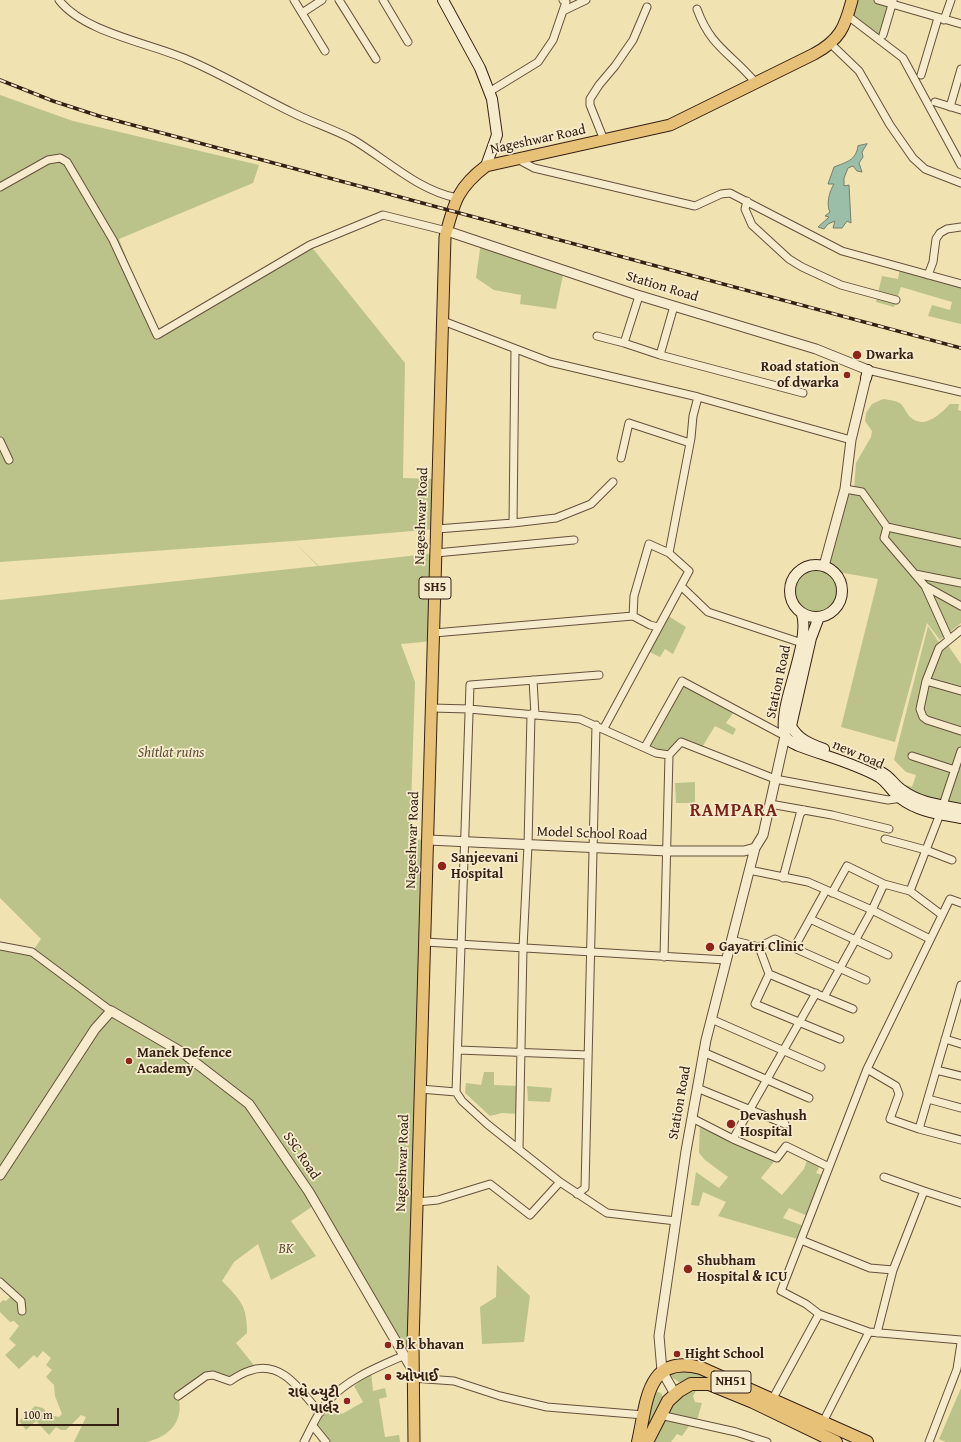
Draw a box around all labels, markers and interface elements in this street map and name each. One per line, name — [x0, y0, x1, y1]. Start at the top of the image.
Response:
street label: Nageshwar Road — [489, 122, 587, 158]
street label: Station Road — [624, 268, 700, 306]
place label: Dwarka — [866, 347, 914, 363]
marker: Dwarka — [851, 349, 863, 361]
place label: Road station of dwarka — [761, 359, 839, 392]
marker: Road station of dwarka — [842, 370, 852, 380]
street label: Nageshwar Road — [412, 467, 432, 565]
road number: SH5 — [419, 577, 451, 599]
street label: Station Road — [763, 644, 795, 720]
street label: new road — [830, 737, 886, 773]
park label: Shitlat ruins — [138, 745, 204, 761]
street label: Nageshwar Road — [403, 791, 423, 889]
district label: RAMPARA — [690, 800, 778, 822]
street label: Model School Road — [536, 824, 648, 844]
place label: Sanjeevani Hospital — [451, 850, 518, 882]
marker: Sanjeevani Hospital — [436, 860, 448, 872]
place label: Gayatri Clinic — [719, 939, 804, 955]
marker: Gayatri Clinic — [704, 941, 716, 953]
place label: Manek Defence Academy — [137, 1045, 232, 1078]
marker: Manek Defence Academy — [124, 1056, 134, 1066]
street label: Station Road — [665, 1065, 695, 1141]
place label: Devashush Hospital — [740, 1108, 807, 1140]
street label: Nageshwar Road — [393, 1114, 413, 1212]
marker: Devashush Hospital — [725, 1118, 737, 1130]
street label: SSC Road — [279, 1129, 323, 1183]
park label: BK — [279, 1241, 293, 1257]
place label: Shubham Hospital & ICU — [697, 1253, 787, 1286]
marker: Shubham Hospital & ICU — [682, 1263, 694, 1275]
place label: B k bhavan — [396, 1337, 464, 1353]
marker: B k bhavan — [383, 1340, 393, 1350]
place label: Hight School — [685, 1346, 764, 1362]
marker: Hight School — [672, 1349, 682, 1359]
place label: ઓખાઈ — [396, 1369, 438, 1385]
road number: NH51 — [711, 1371, 751, 1393]
marker: ઓખાઈ — [383, 1372, 393, 1382]
place label: રાધે બ્યુટી પાર્લર — [288, 1385, 339, 1418]
marker: રાધે બ્યુટી પાર્લર — [342, 1396, 352, 1406]
scale bar — [18, 1400, 121, 1426]
text: 100 m — [23, 1406, 53, 1423]

